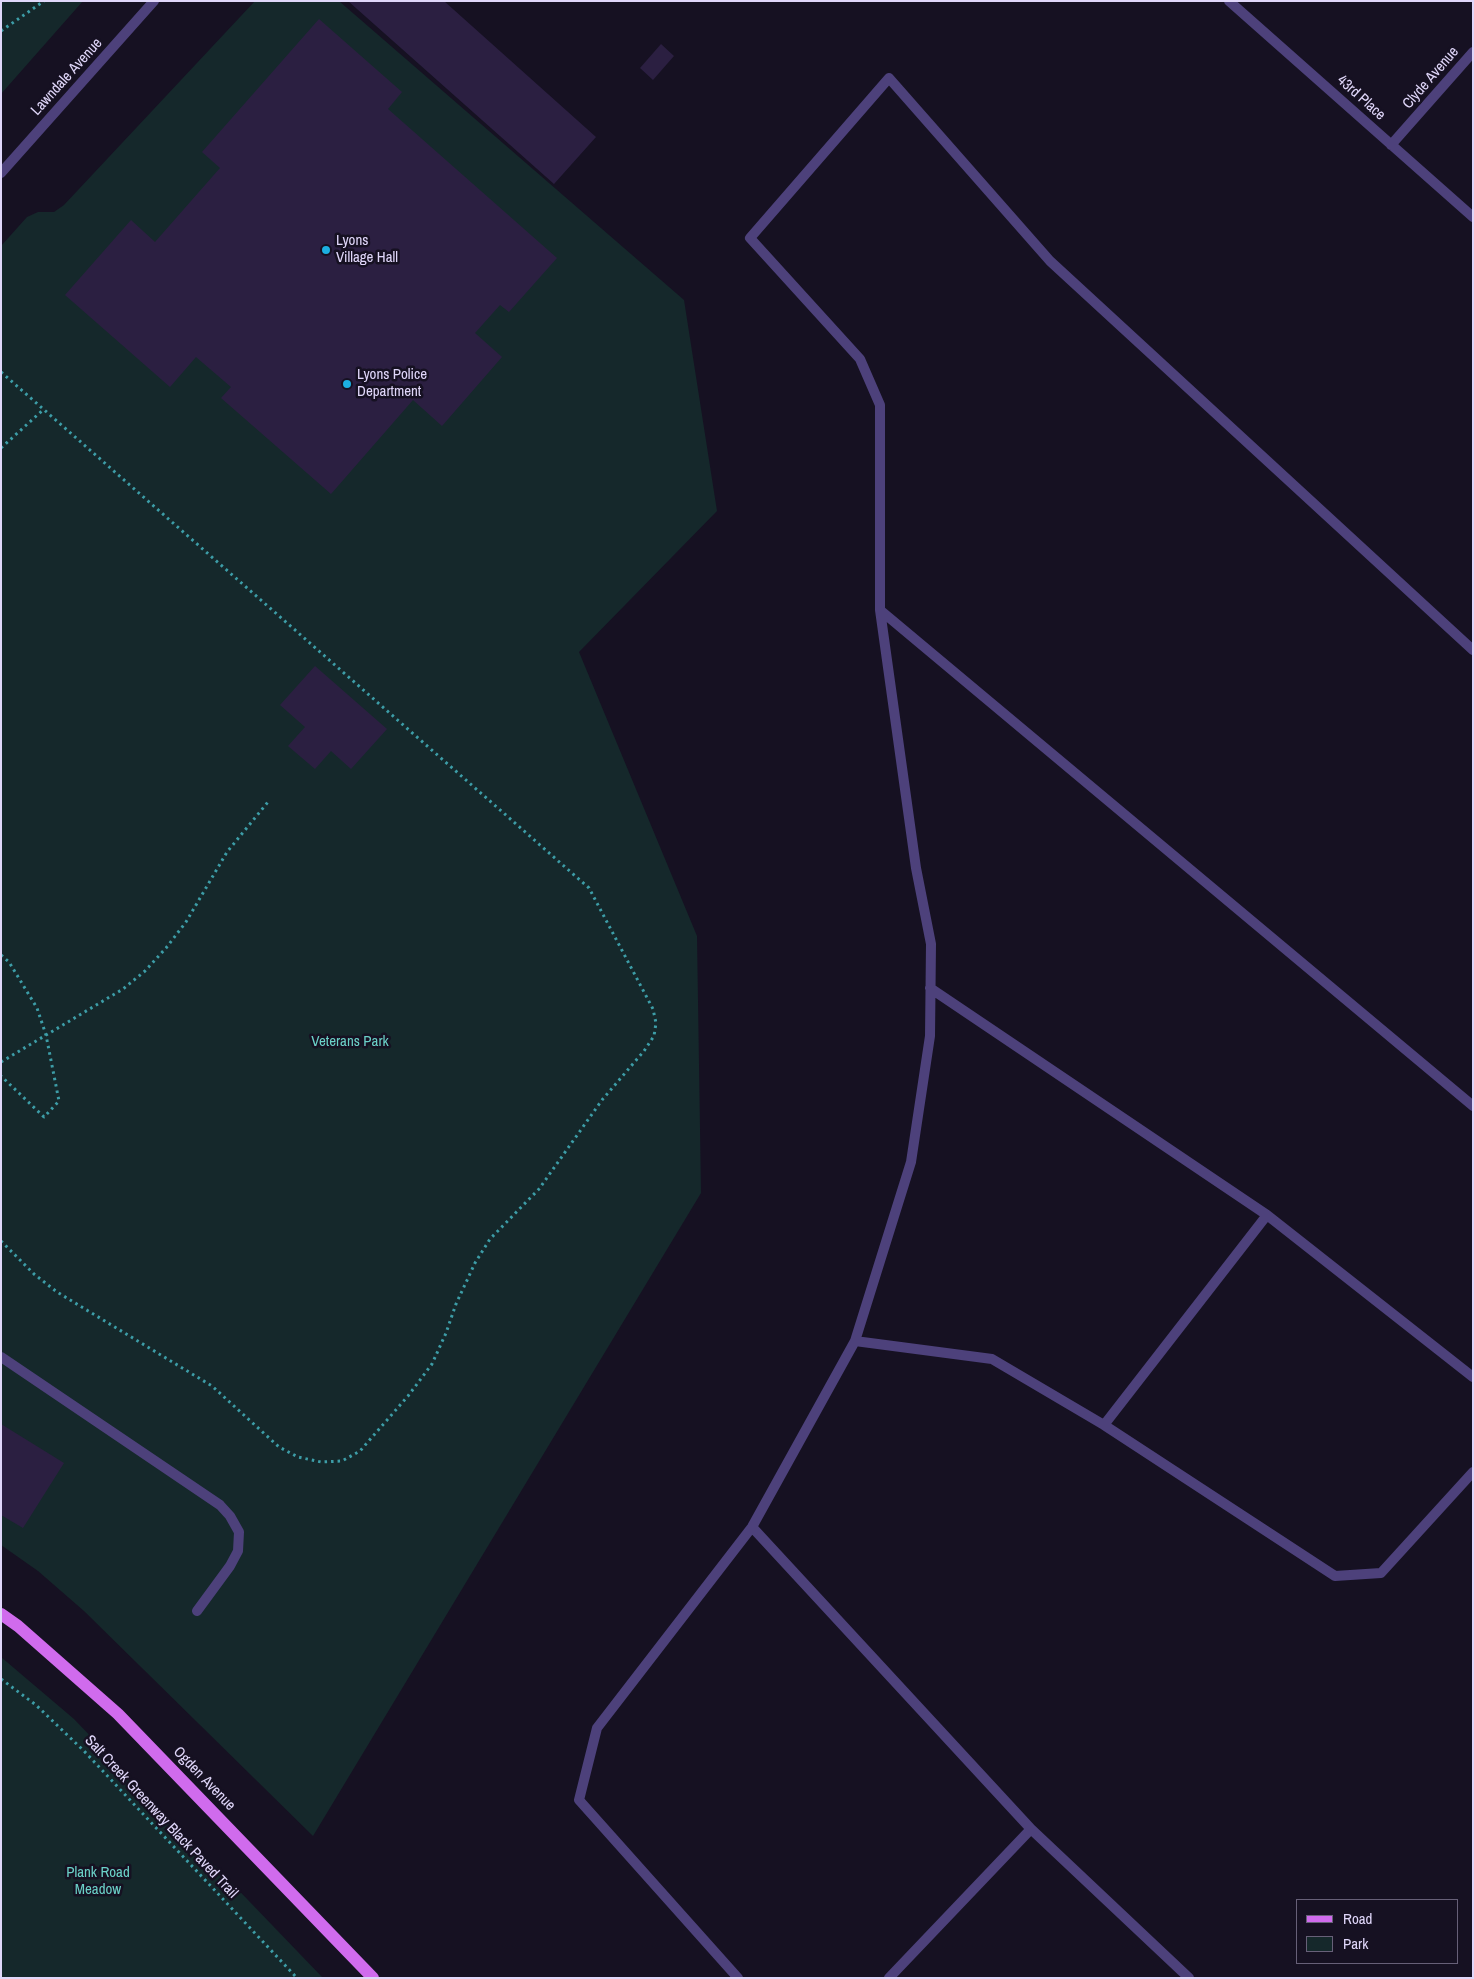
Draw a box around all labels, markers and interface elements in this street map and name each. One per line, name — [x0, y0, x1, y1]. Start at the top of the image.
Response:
street label: Lawndale Avenue — [28, 35, 106, 119]
street label: Clyde Avenue — [1399, 43, 1463, 113]
street label: 43rd Place — [1333, 72, 1389, 124]
place label: Lyons Village Hall — [336, 232, 398, 267]
marker: Lyons Village Hall — [320, 244, 332, 256]
place label: Lyons Police Department — [357, 366, 427, 401]
marker: Lyons Police Department — [341, 378, 353, 390]
park label: Veterans Park — [311, 1033, 389, 1051]
street label: Salt Creek Greenway Black Paved Trail — [81, 1732, 241, 1902]
street label: Ogden Avenue — [169, 1743, 239, 1815]
park label: Plank Road Meadow — [66, 1864, 130, 1899]
legend — [1296, 1899, 1459, 1964]
text: Road — [1343, 1908, 1372, 1929]
text: Park — [1343, 1933, 1368, 1954]

